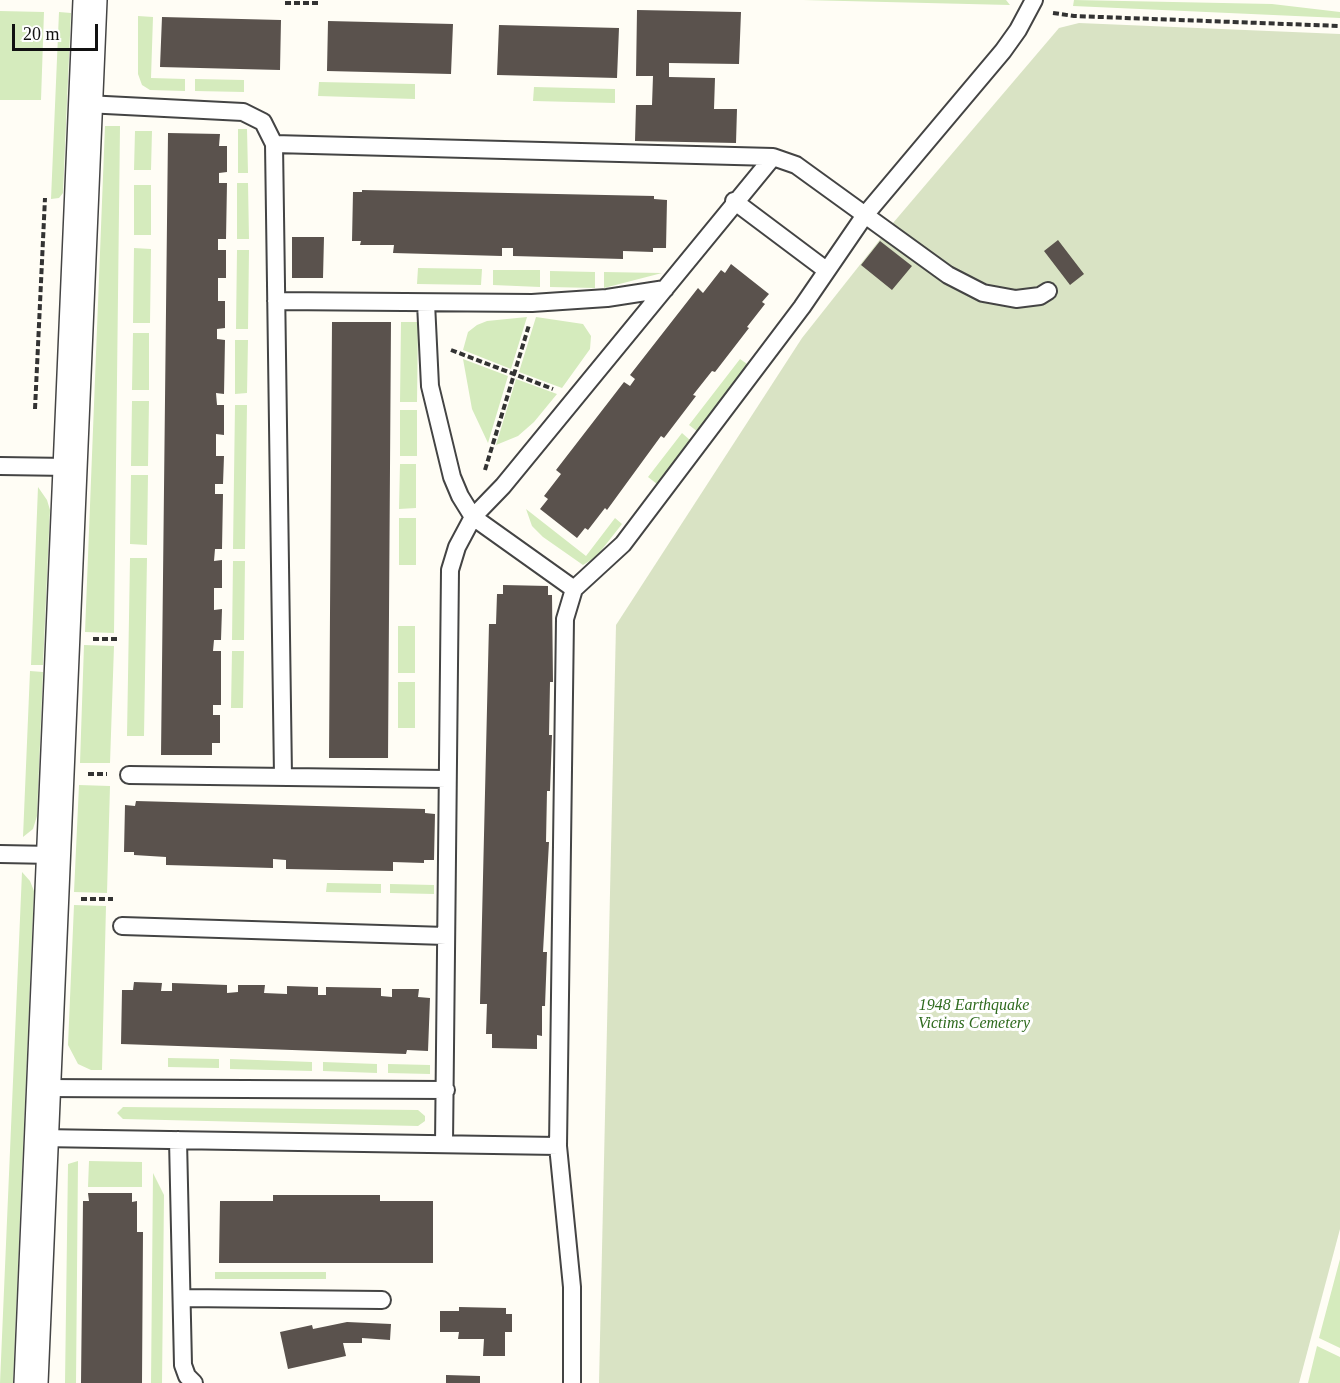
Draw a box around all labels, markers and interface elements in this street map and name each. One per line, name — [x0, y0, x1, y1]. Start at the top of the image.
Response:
scale bar — [15, 12, 100, 50]
text: 20 m — [23, 24, 60, 44]
park label: 1948 Earthquake Victims Cemetery — [918, 996, 1030, 1034]

